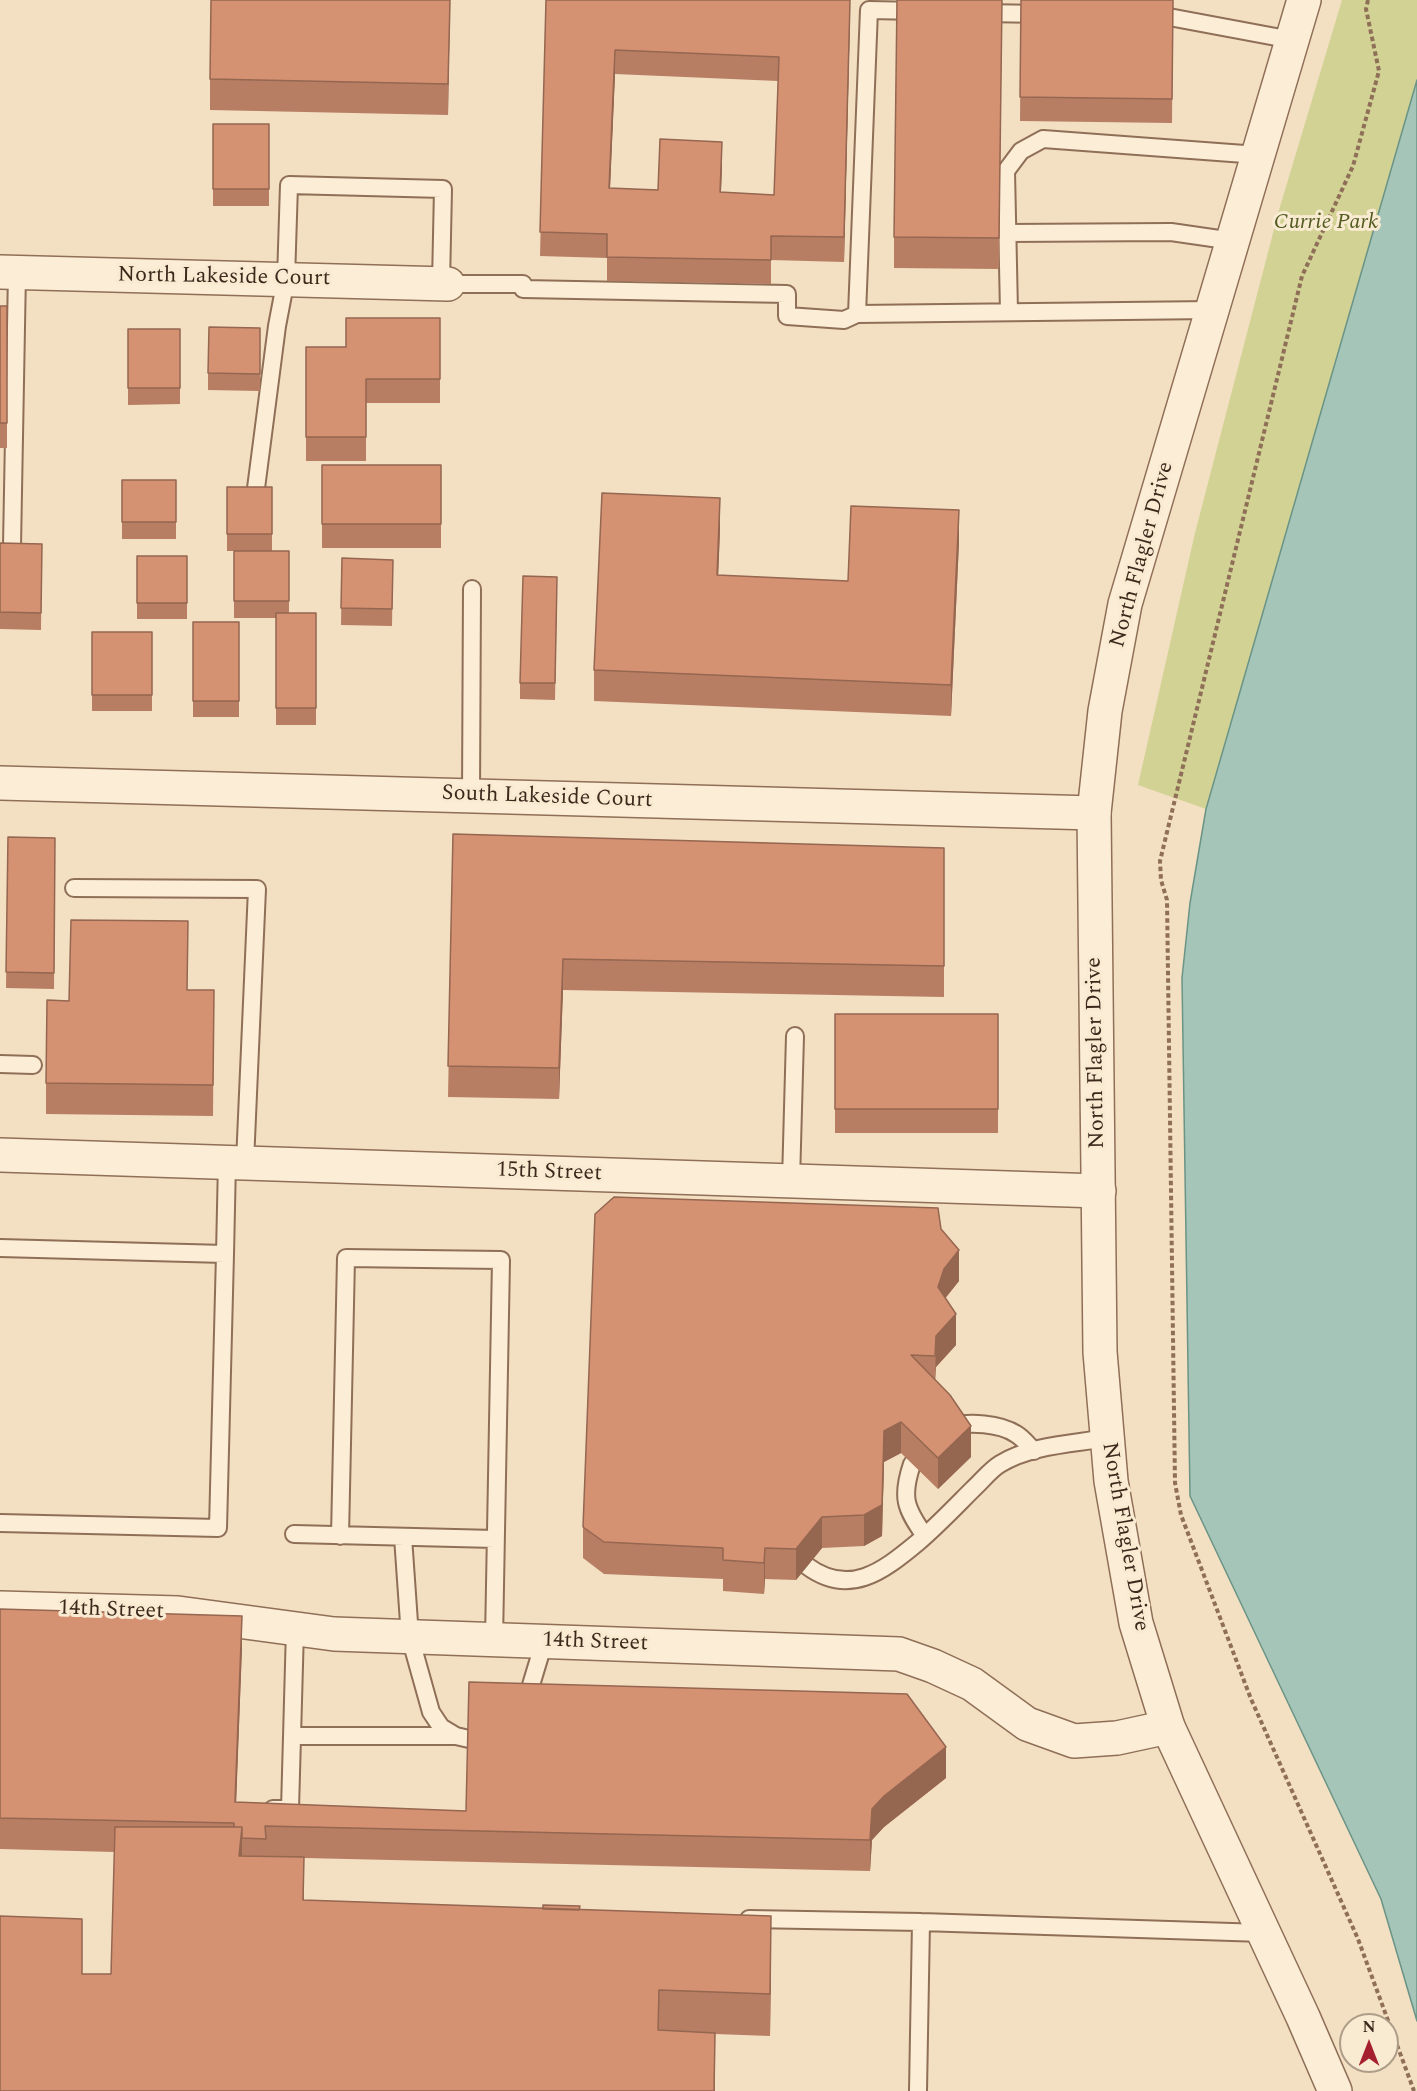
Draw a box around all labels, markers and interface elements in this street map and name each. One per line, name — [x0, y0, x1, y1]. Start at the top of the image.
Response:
park label: Currie Park — [1274, 211, 1378, 237]
street label: North Lakeside Court — [117, 263, 331, 293]
street label: North Flagler Drive — [1105, 459, 1181, 651]
street label: South Lakeside Court — [441, 781, 653, 815]
street label: North Flagler Drive — [1082, 957, 1112, 1149]
street label: 15th Street — [496, 1158, 602, 1188]
street label: North Flagler Drive — [1094, 1440, 1154, 1634]
street label: 14th Street — [58, 1596, 164, 1626]
street label: 14th Street — [542, 1628, 648, 1658]
north arrow — [1339, 2013, 1399, 2073]
text: N — [1362, 2015, 1376, 2039]

